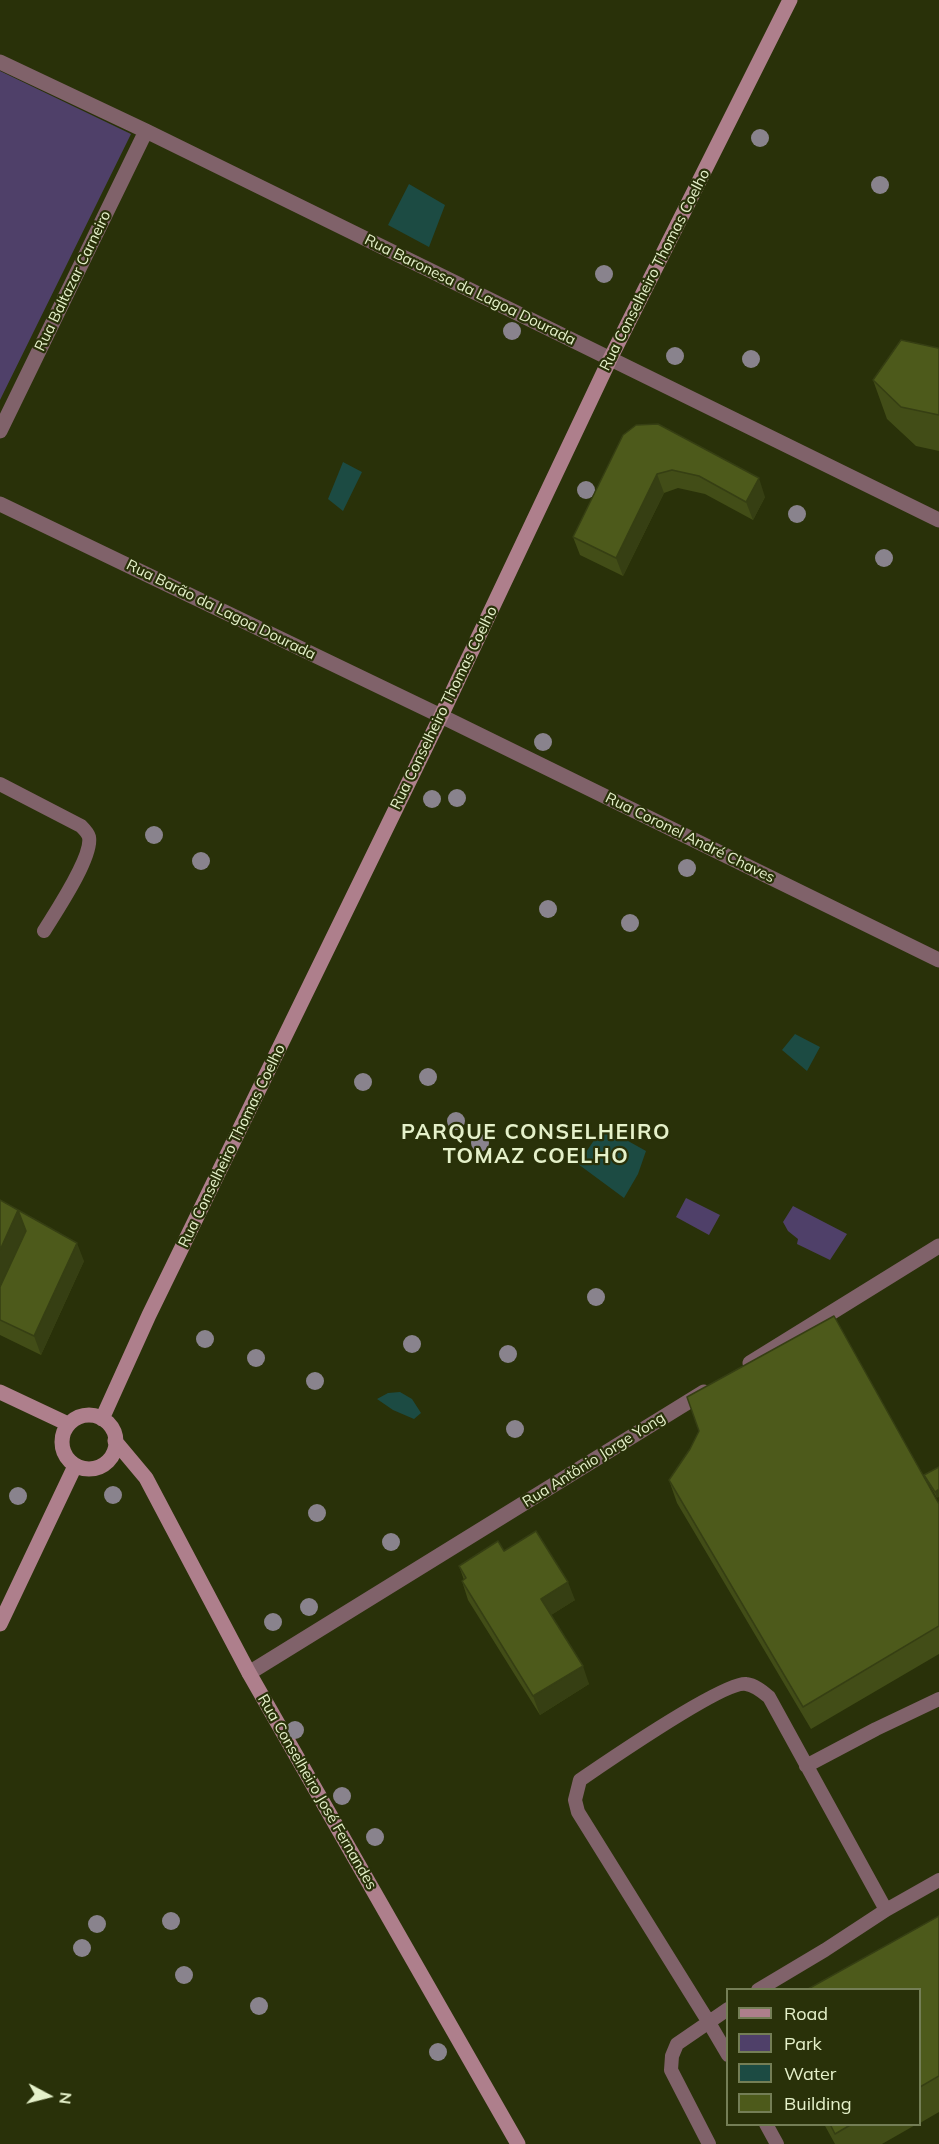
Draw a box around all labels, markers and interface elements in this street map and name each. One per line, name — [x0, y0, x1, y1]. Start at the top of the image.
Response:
street label: Rua Conselheiro Thomas Coelho — [596, 166, 714, 374]
street label: Rua Baltazar Carneiro — [31, 208, 115, 354]
street label: Rua Baronesa da Lagoa Dourada — [361, 231, 579, 349]
street label: Rua Barão da Lagoa Dourada — [123, 556, 319, 664]
street label: Rua Conselheiro Thomas Coelho — [387, 603, 501, 813]
street label: Rua Coronel André Chaves — [602, 789, 778, 887]
street label: Rua Conselheiro Thomas Coelho — [175, 1041, 289, 1251]
district label: PARQUE CONSELHEIRO TOMAZ COELHO — [401, 1120, 671, 1170]
street label: Rua Antônio Jorge Yong — [519, 1409, 669, 1511]
street label: Rua Conselheiro José Fernandes — [254, 1691, 380, 1893]
legend — [726, 1988, 921, 2126]
text: Road — [784, 2002, 828, 2025]
text: Park — [784, 2032, 822, 2055]
text: Water — [784, 2062, 836, 2085]
north arrow — [18, 2066, 78, 2126]
text: N — [55, 2091, 77, 2105]
text: Building — [784, 2092, 852, 2115]

